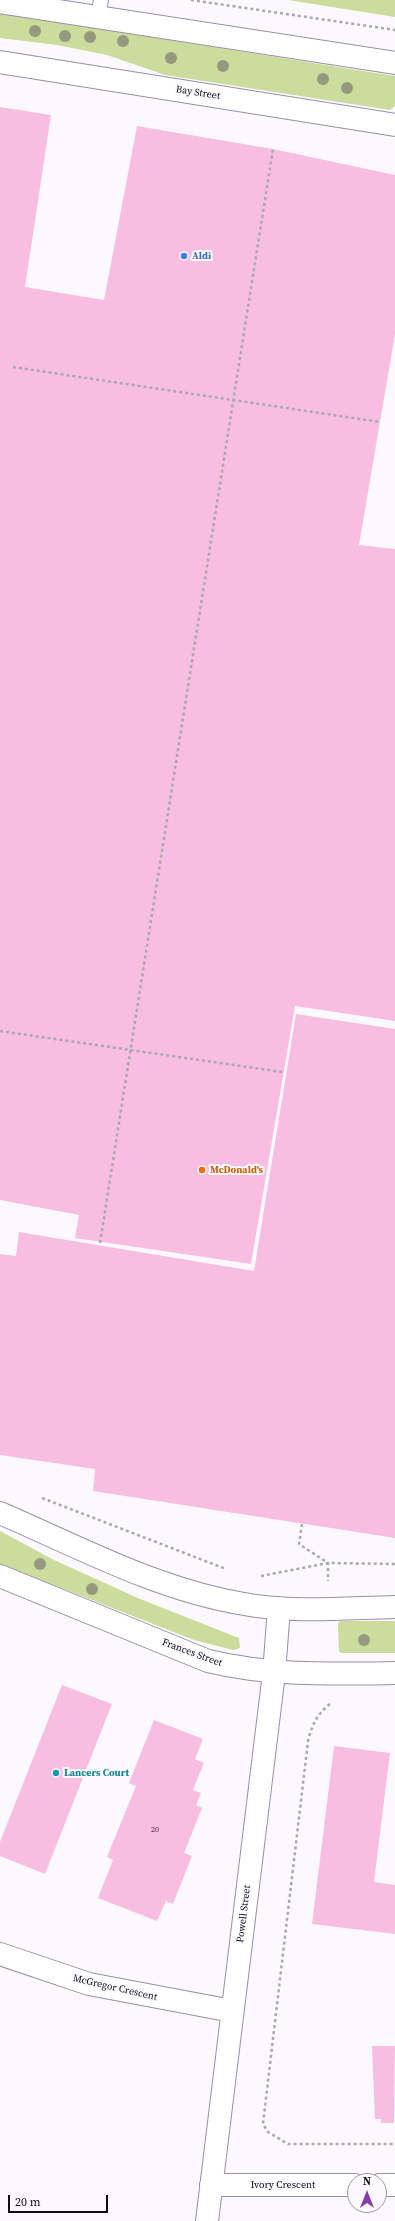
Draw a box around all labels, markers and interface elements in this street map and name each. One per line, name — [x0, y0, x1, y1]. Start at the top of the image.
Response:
street label: Bay Street — [175, 84, 221, 102]
place label: Aldi — [192, 250, 211, 262]
marker: Aldi — [179, 251, 189, 261]
place label: McDonald's — [210, 1164, 263, 1176]
marker: McDonald's — [197, 1165, 207, 1175]
street label: Frances Street — [160, 1637, 224, 1669]
place label: Lancers Court — [64, 1767, 129, 1779]
marker: Lancers Court — [51, 1768, 61, 1778]
house number: 20 — [151, 1825, 159, 1835]
street label: Powell Street — [235, 1885, 253, 1943]
street label: McGregor Crescent — [72, 1972, 158, 2004]
north arrow — [347, 2173, 387, 2213]
text: N — [363, 2174, 371, 2189]
street label: Ivory Crescent — [251, 2179, 315, 2191]
scale bar — [10, 2187, 110, 2213]
text: 20 m — [15, 2194, 41, 2210]

